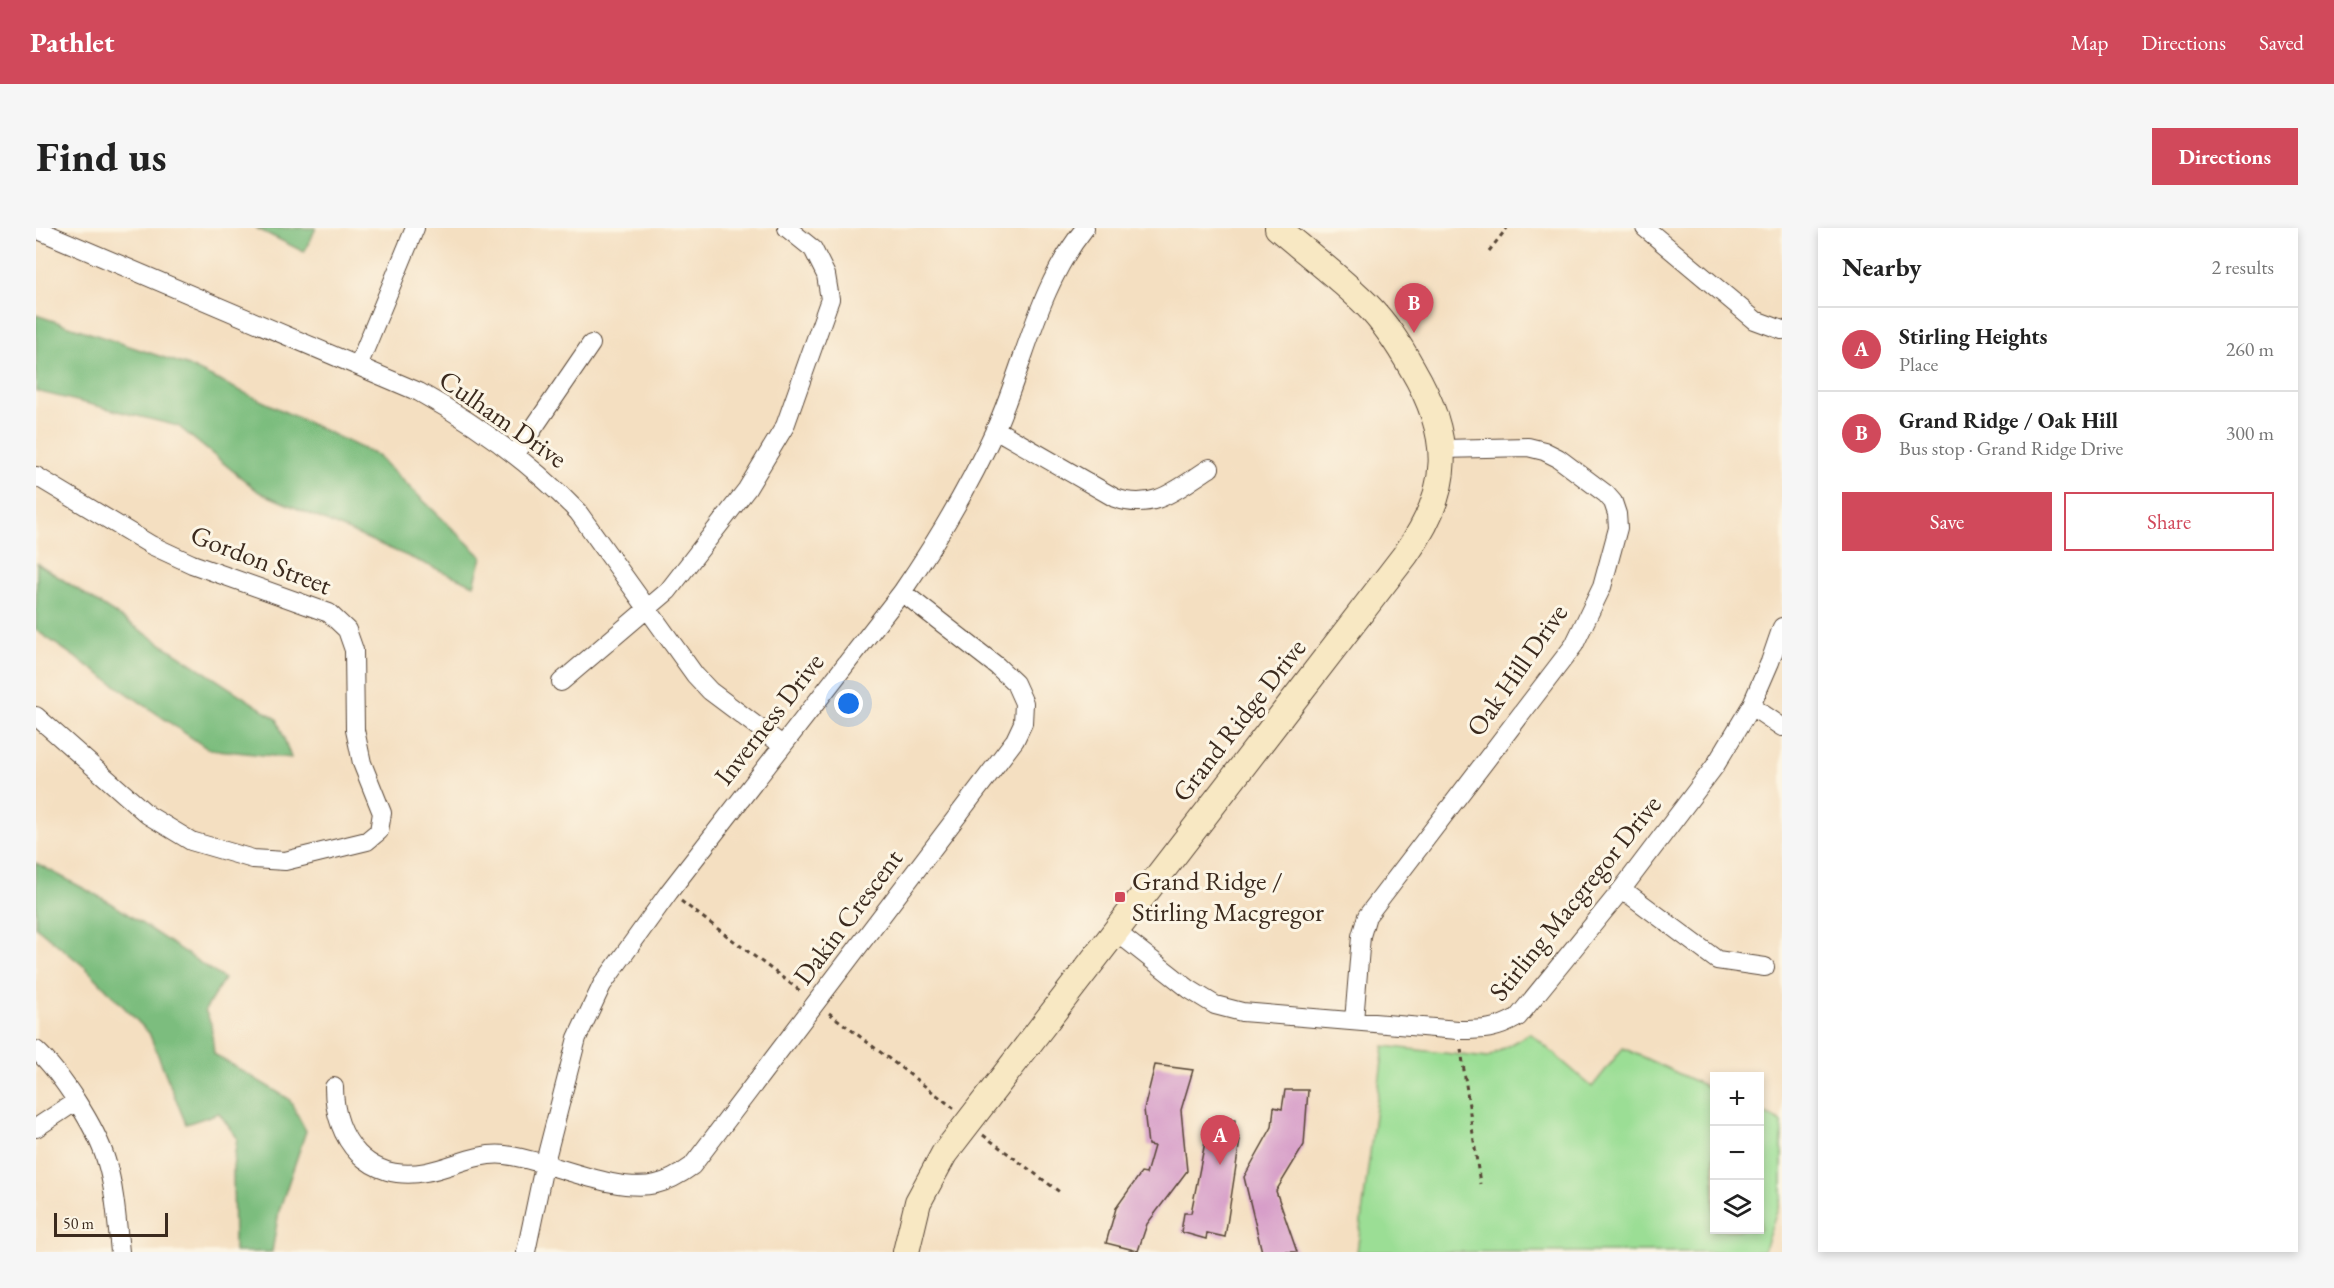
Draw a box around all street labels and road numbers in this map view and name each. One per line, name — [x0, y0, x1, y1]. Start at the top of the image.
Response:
street label: Culham Drive — [432, 362, 574, 476]
street label: Gordon Street — [186, 517, 337, 603]
street label: Oak Hill Drive — [1458, 597, 1575, 743]
street label: Grand Ridge Drive — [1164, 631, 1313, 808]
street label: Inverness Drive — [706, 645, 831, 792]
street label: Stirling Macgregor Drive — [1481, 788, 1669, 1008]
street label: Dakin Crescent — [785, 841, 910, 992]

